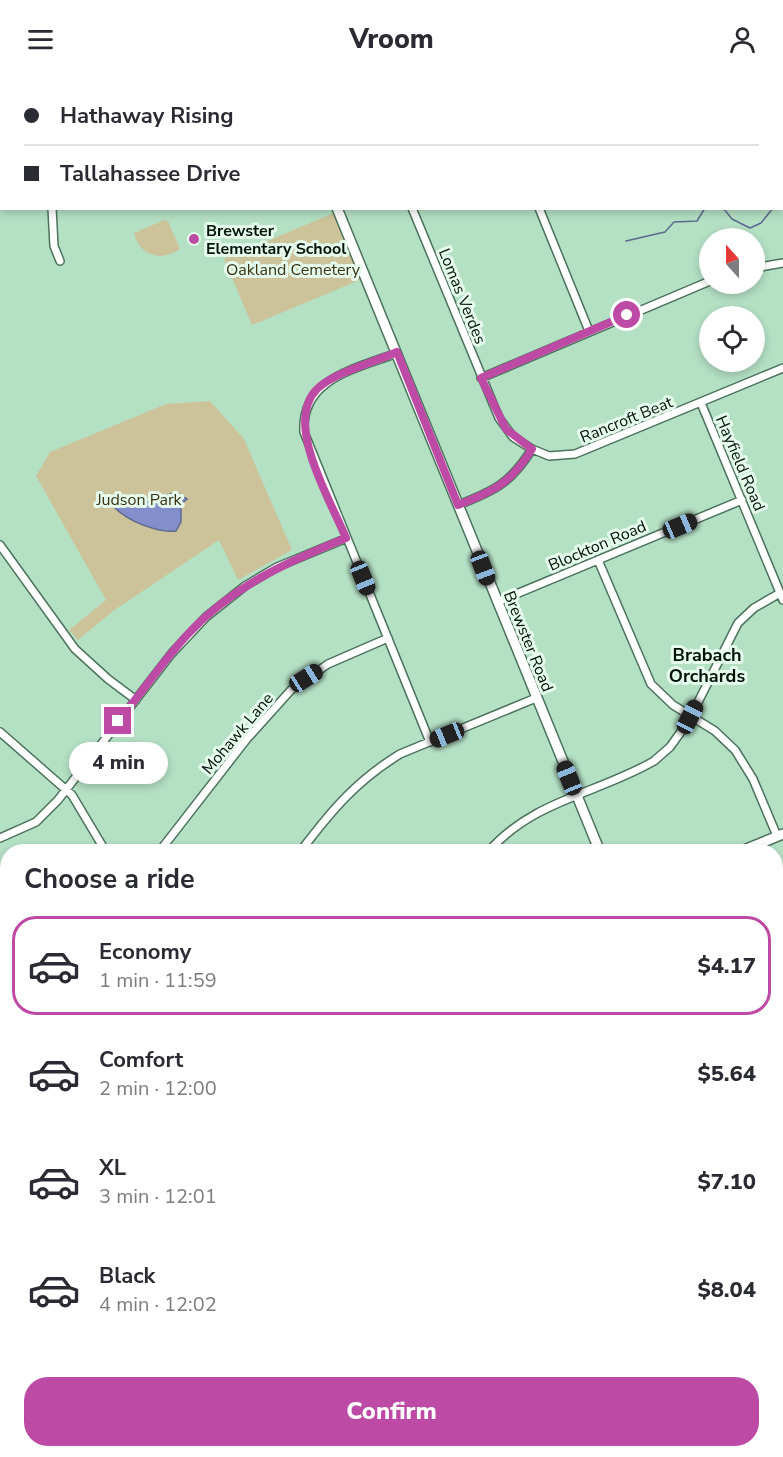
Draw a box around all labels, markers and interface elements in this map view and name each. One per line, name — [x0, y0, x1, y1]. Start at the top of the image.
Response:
text: Vroom — [349, 21, 434, 58]
icon: menu — [24, 23, 57, 56]
icon: person — [726, 23, 759, 56]
text: Hathaway Rising — [60, 101, 233, 131]
text: Tallahassee Drive — [60, 159, 241, 189]
place label: Brewster Elementary School — [206, 220, 346, 260]
north arrow — [699, 228, 765, 294]
map controls — [699, 228, 765, 372]
marker: Brewster Elementary School — [187, 232, 201, 246]
street label: Lomas Verdes — [433, 245, 491, 347]
park label: Oakland Cemetery — [226, 259, 361, 281]
route start — [613, 301, 640, 328]
button: locate — [699, 306, 765, 372]
street label: Rancroft Beat — [577, 391, 676, 449]
street label: Hayfield Road — [710, 412, 770, 514]
park label: Judson Park — [95, 489, 183, 511]
car — [660, 511, 700, 541]
street label: Blockton Road — [545, 515, 650, 576]
car — [468, 548, 498, 588]
car — [348, 558, 378, 598]
street label: Brewster Road — [498, 588, 558, 695]
district label: Brabach Orchards — [669, 643, 745, 688]
car — [286, 661, 326, 695]
street label: Mohawk Lane — [197, 688, 278, 779]
car — [674, 697, 706, 737]
route end — [104, 707, 131, 734]
car — [427, 720, 467, 750]
callout: 4 min — [68, 742, 168, 784]
text: 4 min — [92, 749, 145, 776]
car — [554, 758, 584, 798]
text: Choose a ride — [24, 861, 195, 898]
text: Economy — [99, 937, 191, 967]
icon: car — [27, 939, 81, 993]
text: $4.17 — [697, 951, 756, 981]
text: 1 min · 11:59 — [99, 967, 217, 994]
text: Comfort — [99, 1045, 183, 1075]
icon: car — [27, 1047, 81, 1101]
text: $5.64 — [697, 1059, 756, 1089]
text: 2 min · 12:00 — [99, 1075, 217, 1102]
text: XL — [99, 1153, 126, 1183]
icon: car — [27, 1155, 81, 1209]
text: $7.10 — [697, 1167, 756, 1197]
text: 3 min · 12:01 — [99, 1183, 217, 1210]
text: Black — [99, 1261, 155, 1291]
icon: car — [27, 1263, 81, 1317]
text: $8.04 — [697, 1275, 756, 1305]
text: 4 min · 12:02 — [99, 1291, 217, 1318]
button: Confirm — [24, 1377, 759, 1446]

